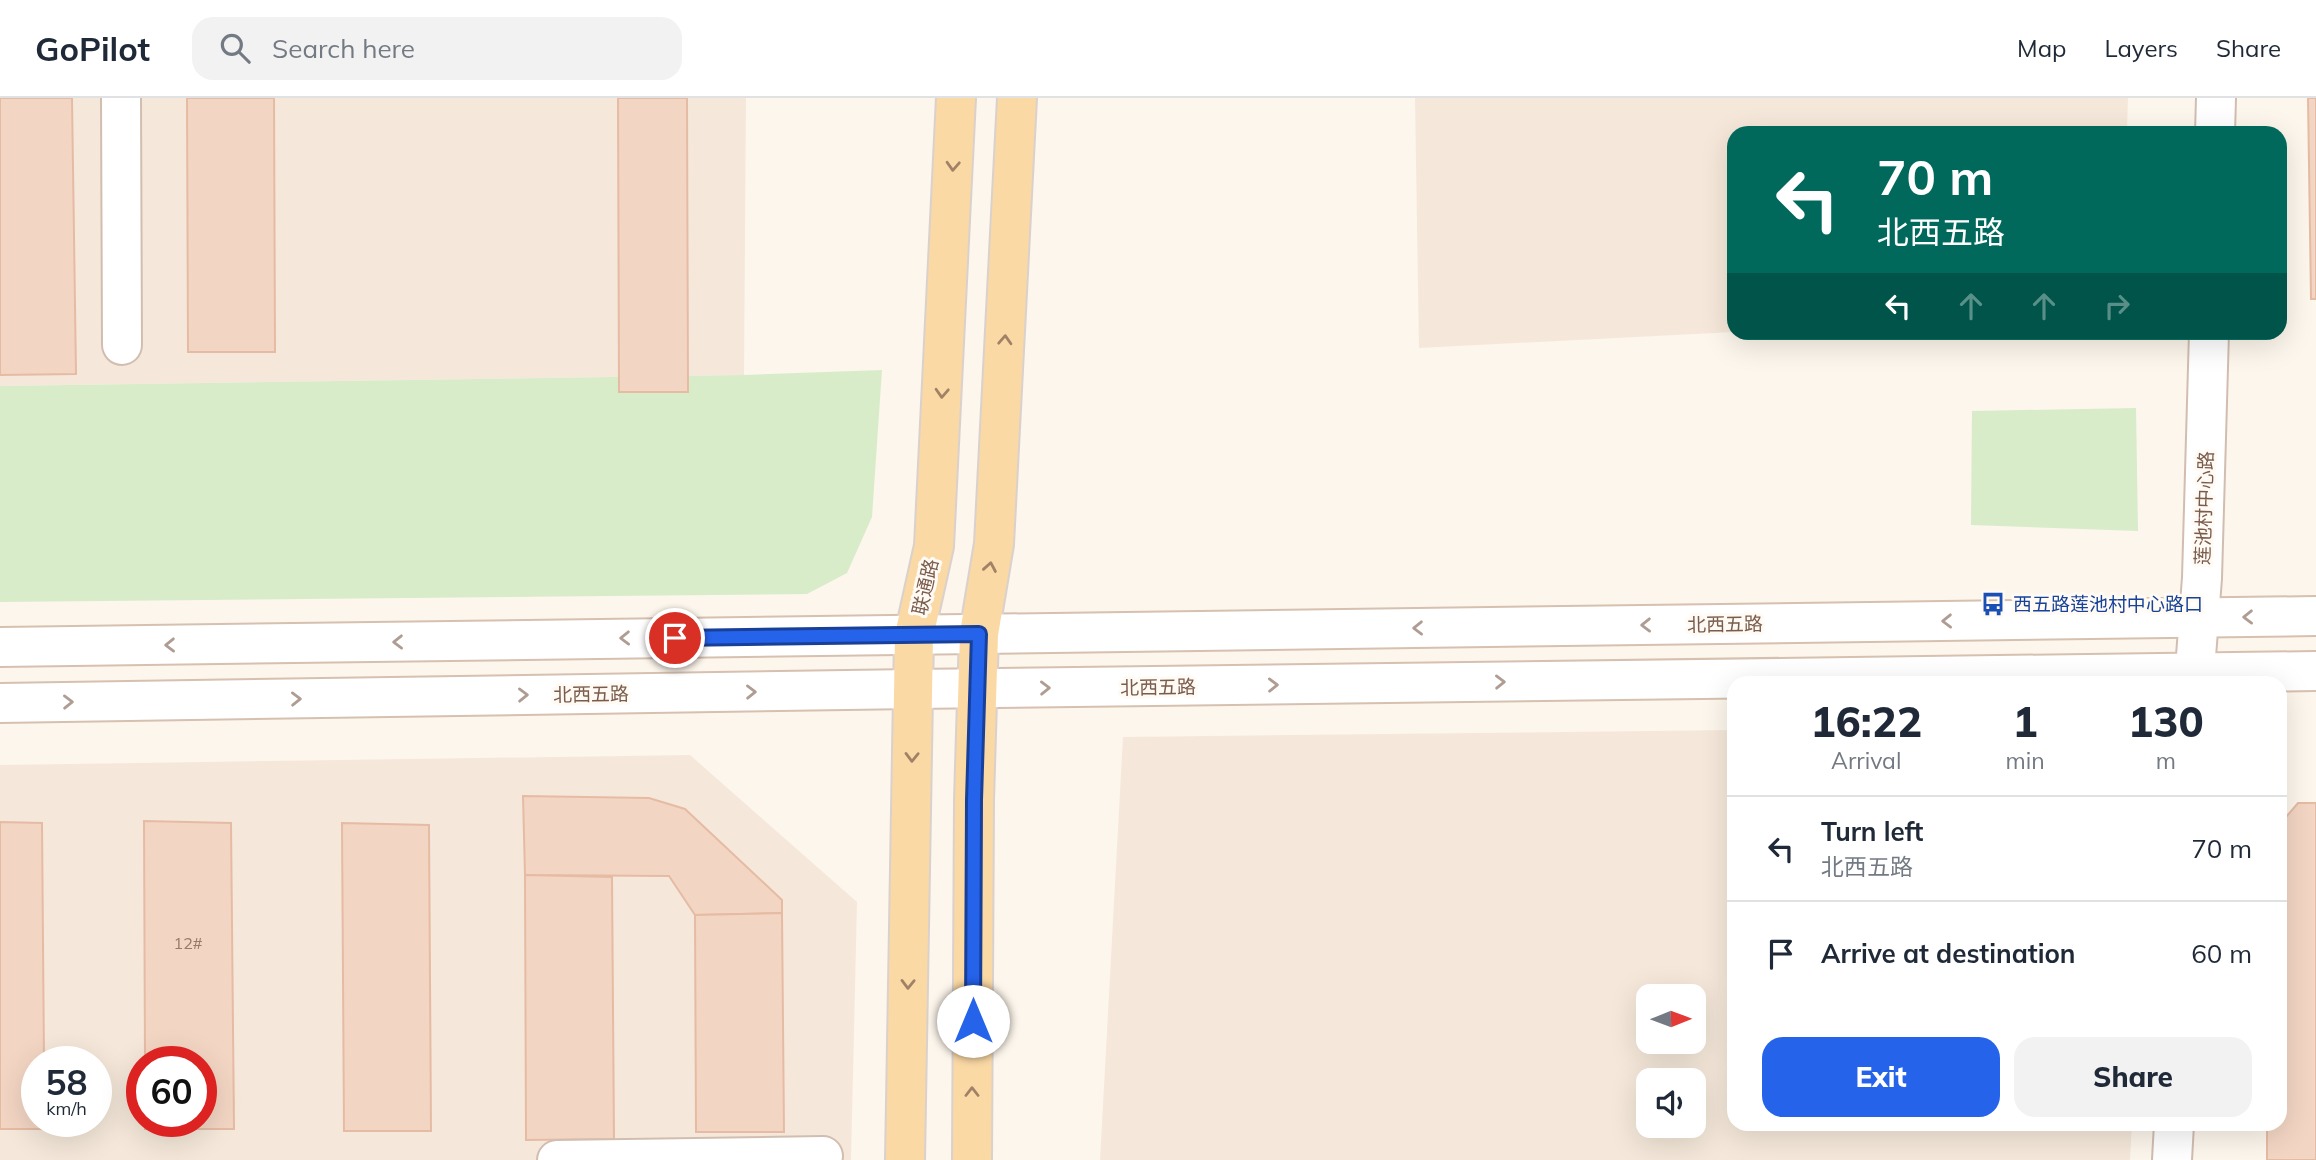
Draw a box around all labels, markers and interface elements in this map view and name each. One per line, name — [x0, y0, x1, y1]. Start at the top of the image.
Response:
search box — [192, 17, 682, 80]
text: GoPilot — [35, 28, 150, 69]
icon: search — [216, 29, 254, 67]
text: Search here — [272, 32, 415, 65]
text: Map — [2017, 33, 2066, 63]
text: Layers — [2104, 33, 2178, 63]
text: Share — [2216, 33, 2281, 63]
text: 70 m — [1877, 146, 1993, 207]
icon: left — [1762, 154, 1853, 245]
one-way arrow — [945, 161, 960, 172]
text: 北西五路 — [1877, 212, 2005, 252]
icon: left — [1879, 287, 1917, 325]
icon: ahead — [1952, 287, 1990, 325]
icon: ahead — [2025, 287, 2063, 325]
icon: right — [2098, 287, 2136, 325]
one-way arrow — [997, 334, 1012, 345]
one-way arrow — [934, 388, 949, 399]
street label: 莲池村中心路 — [2190, 451, 2218, 565]
street label: 联通路 — [907, 557, 943, 617]
one-way arrow — [982, 561, 997, 573]
bus stop icon: 西五路莲池村中心路口 — [1979, 590, 2007, 618]
place label: 西五路莲池村中心路口 — [2013, 592, 2203, 616]
pin — [645, 608, 705, 668]
one-way arrow — [2242, 609, 2253, 625]
street label: 北西五路 — [1687, 611, 1763, 637]
one-way arrow — [1941, 613, 1952, 629]
one-way arrow — [1640, 617, 1651, 633]
icon: arrive — [656, 619, 694, 657]
one-way arrow — [1413, 620, 1423, 636]
one-way arrow — [619, 631, 630, 646]
one-way arrow — [392, 634, 403, 649]
one-way arrow — [164, 637, 175, 652]
street label: 北西五路 — [1120, 674, 1196, 700]
one-way arrow — [1496, 674, 1506, 690]
one-way arrow — [1268, 677, 1279, 693]
one-way arrow — [1041, 680, 1051, 696]
street label: 北西五路 — [553, 681, 629, 707]
one-way arrow — [746, 684, 756, 700]
one-way arrow — [518, 687, 529, 703]
one-way arrow — [290, 691, 301, 706]
one-way arrow — [63, 694, 74, 710]
text: 16:22 — [1810, 695, 1922, 748]
text: 1 — [2012, 695, 2038, 748]
text: 130 — [2128, 695, 2204, 748]
text: Arrival — [1831, 746, 1901, 775]
text: min — [2005, 746, 2045, 775]
text: m — [2156, 746, 2176, 775]
one-way arrow — [904, 752, 920, 762]
text: Turn left — [1821, 815, 1923, 848]
icon: left — [1762, 830, 1800, 868]
text: 70 m — [2191, 832, 2252, 865]
text: 北西五路 — [1821, 852, 1913, 881]
house number: 12# — [174, 933, 203, 953]
icon: arrive — [1762, 935, 1800, 973]
text: Arrive at destination — [1821, 937, 2076, 970]
text: 60 m — [2191, 937, 2252, 970]
one-way arrow — [900, 979, 916, 990]
position arrow — [936, 984, 1010, 1058]
north arrow — [1636, 984, 1706, 1054]
map controls — [1636, 984, 1706, 1138]
button: Exit — [1762, 1037, 2000, 1117]
button: Share — [2014, 1037, 2252, 1117]
speed limit sign: 60 — [126, 1046, 217, 1137]
text: 58 — [45, 1060, 88, 1104]
button: sound — [1636, 1068, 1706, 1138]
one-way arrow — [964, 1086, 980, 1097]
text: km/h — [46, 1097, 87, 1120]

